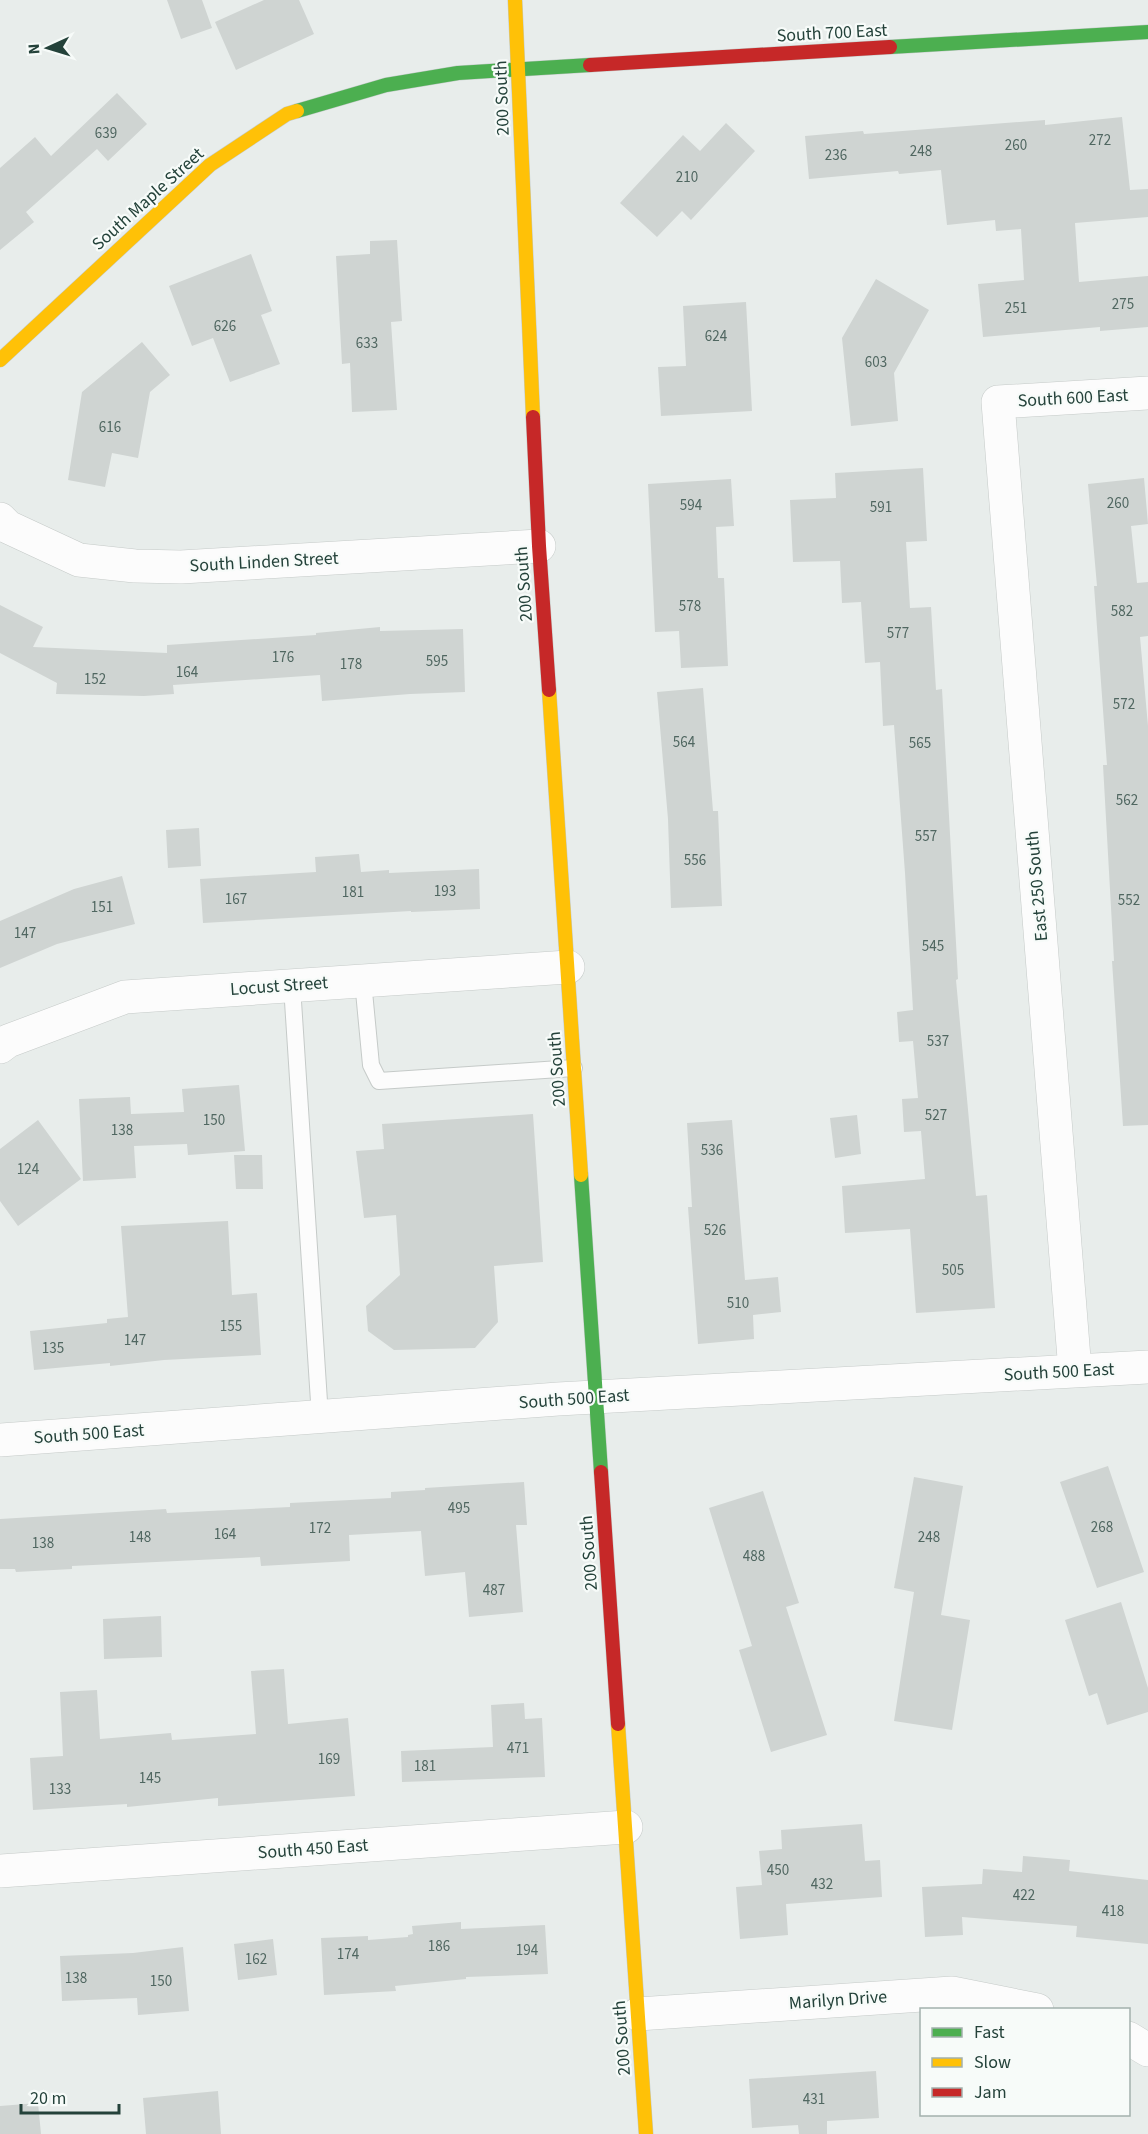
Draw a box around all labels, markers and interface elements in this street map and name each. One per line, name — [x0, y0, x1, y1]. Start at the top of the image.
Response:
north arrow — [18, 18, 78, 78]
street label: South 700 East — [776, 18, 888, 48]
text: N — [23, 43, 45, 55]
street label: 200 South — [488, 60, 516, 136]
house number: 639 — [95, 123, 117, 144]
house number: 272 — [1089, 130, 1111, 151]
house number: 260 — [1005, 135, 1027, 156]
house number: 248 — [910, 141, 932, 162]
street label: South Maple Street — [87, 142, 209, 256]
house number: 236 — [825, 145, 847, 166]
house number: 210 — [676, 167, 698, 188]
house number: 275 — [1112, 294, 1134, 315]
house number: 251 — [1005, 298, 1027, 319]
house number: 626 — [214, 316, 236, 337]
house number: 624 — [705, 326, 728, 347]
house number: 633 — [356, 333, 378, 354]
house number: 603 — [865, 352, 887, 373]
street label: South 600 East — [1017, 383, 1129, 413]
house number: 616 — [99, 417, 121, 438]
house number: 260 — [1107, 493, 1129, 514]
house number: 594 — [680, 495, 703, 516]
house number: 591 — [870, 497, 892, 518]
street label: 200 South — [509, 545, 539, 623]
street label: South Linden Street — [189, 546, 339, 578]
house number: 578 — [679, 596, 701, 617]
house number: 582 — [1111, 601, 1133, 622]
house number: 577 — [887, 623, 909, 644]
house number: 176 — [272, 647, 294, 668]
house number: 595 — [426, 651, 448, 672]
house number: 178 — [340, 654, 362, 675]
house number: 164 — [176, 662, 199, 683]
house number: 152 — [84, 669, 106, 690]
house number: 572 — [1113, 694, 1135, 715]
house number: 564 — [673, 732, 696, 753]
house number: 565 — [909, 733, 931, 754]
house number: 562 — [1116, 790, 1138, 811]
house number: 557 — [915, 826, 937, 847]
street label: East 250 South — [1020, 830, 1054, 942]
house number: 556 — [684, 850, 706, 871]
house number: 193 — [434, 881, 456, 902]
house number: 181 — [342, 882, 364, 903]
house number: 167 — [225, 889, 247, 910]
house number: 552 — [1118, 890, 1140, 911]
house number: 151 — [91, 897, 113, 918]
house number: 147 — [14, 923, 36, 944]
house number: 545 — [922, 936, 944, 957]
street label: Locust Street — [229, 970, 329, 1002]
street label: 200 South — [542, 1030, 572, 1108]
house number: 537 — [927, 1031, 949, 1052]
house number: 527 — [925, 1105, 947, 1126]
house number: 150 — [203, 1110, 225, 1131]
house number: 138 — [111, 1120, 133, 1141]
house number: 536 — [701, 1140, 723, 1161]
house number: 124 — [17, 1159, 40, 1180]
house number: 526 — [704, 1220, 726, 1241]
house number: 505 — [942, 1260, 964, 1281]
house number: 510 — [727, 1293, 749, 1314]
house number: 155 — [220, 1316, 242, 1337]
house number: 147 — [124, 1330, 146, 1351]
house number: 135 — [42, 1338, 64, 1359]
street label: South 500 East — [1003, 1357, 1115, 1387]
street label: South 500 East — [518, 1383, 630, 1415]
street label: South 500 East — [33, 1418, 145, 1450]
house number: 495 — [448, 1498, 470, 1519]
street label: 200 South — [574, 1514, 604, 1592]
house number: 268 — [1091, 1517, 1113, 1538]
house number: 172 — [309, 1518, 331, 1539]
house number: 164 — [214, 1524, 237, 1545]
house number: 148 — [129, 1527, 151, 1548]
house number: 248 — [918, 1527, 940, 1548]
house number: 138 — [32, 1533, 54, 1554]
house number: 488 — [743, 1546, 765, 1567]
house number: 487 — [483, 1580, 505, 1601]
house number: 471 — [507, 1738, 529, 1759]
house number: 169 — [318, 1749, 340, 1770]
house number: 181 — [414, 1756, 436, 1777]
house number: 145 — [139, 1768, 161, 1789]
house number: 133 — [49, 1779, 71, 1800]
street label: South 450 East — [257, 1833, 369, 1865]
house number: 450 — [767, 1860, 789, 1881]
house number: 432 — [811, 1874, 833, 1895]
house number: 422 — [1013, 1885, 1035, 1906]
house number: 418 — [1102, 1901, 1124, 1922]
house number: 186 — [428, 1936, 450, 1957]
house number: 194 — [516, 1940, 539, 1961]
house number: 174 — [337, 1944, 360, 1965]
house number: 162 — [245, 1949, 267, 1970]
house number: 138 — [65, 1968, 87, 1989]
house number: 150 — [150, 1971, 172, 1992]
street label: Marilyn Drive — [788, 1984, 888, 2016]
street label: 200 South — [607, 1999, 637, 2077]
legend — [920, 2008, 1130, 2116]
text: Fast — [974, 2020, 1005, 2045]
text: Slow — [974, 2050, 1011, 2075]
scale bar — [21, 2077, 118, 2115]
text: Jam — [974, 2080, 1007, 2105]
text: 20 m — [30, 2086, 66, 2111]
house number: 431 — [803, 2089, 825, 2110]

